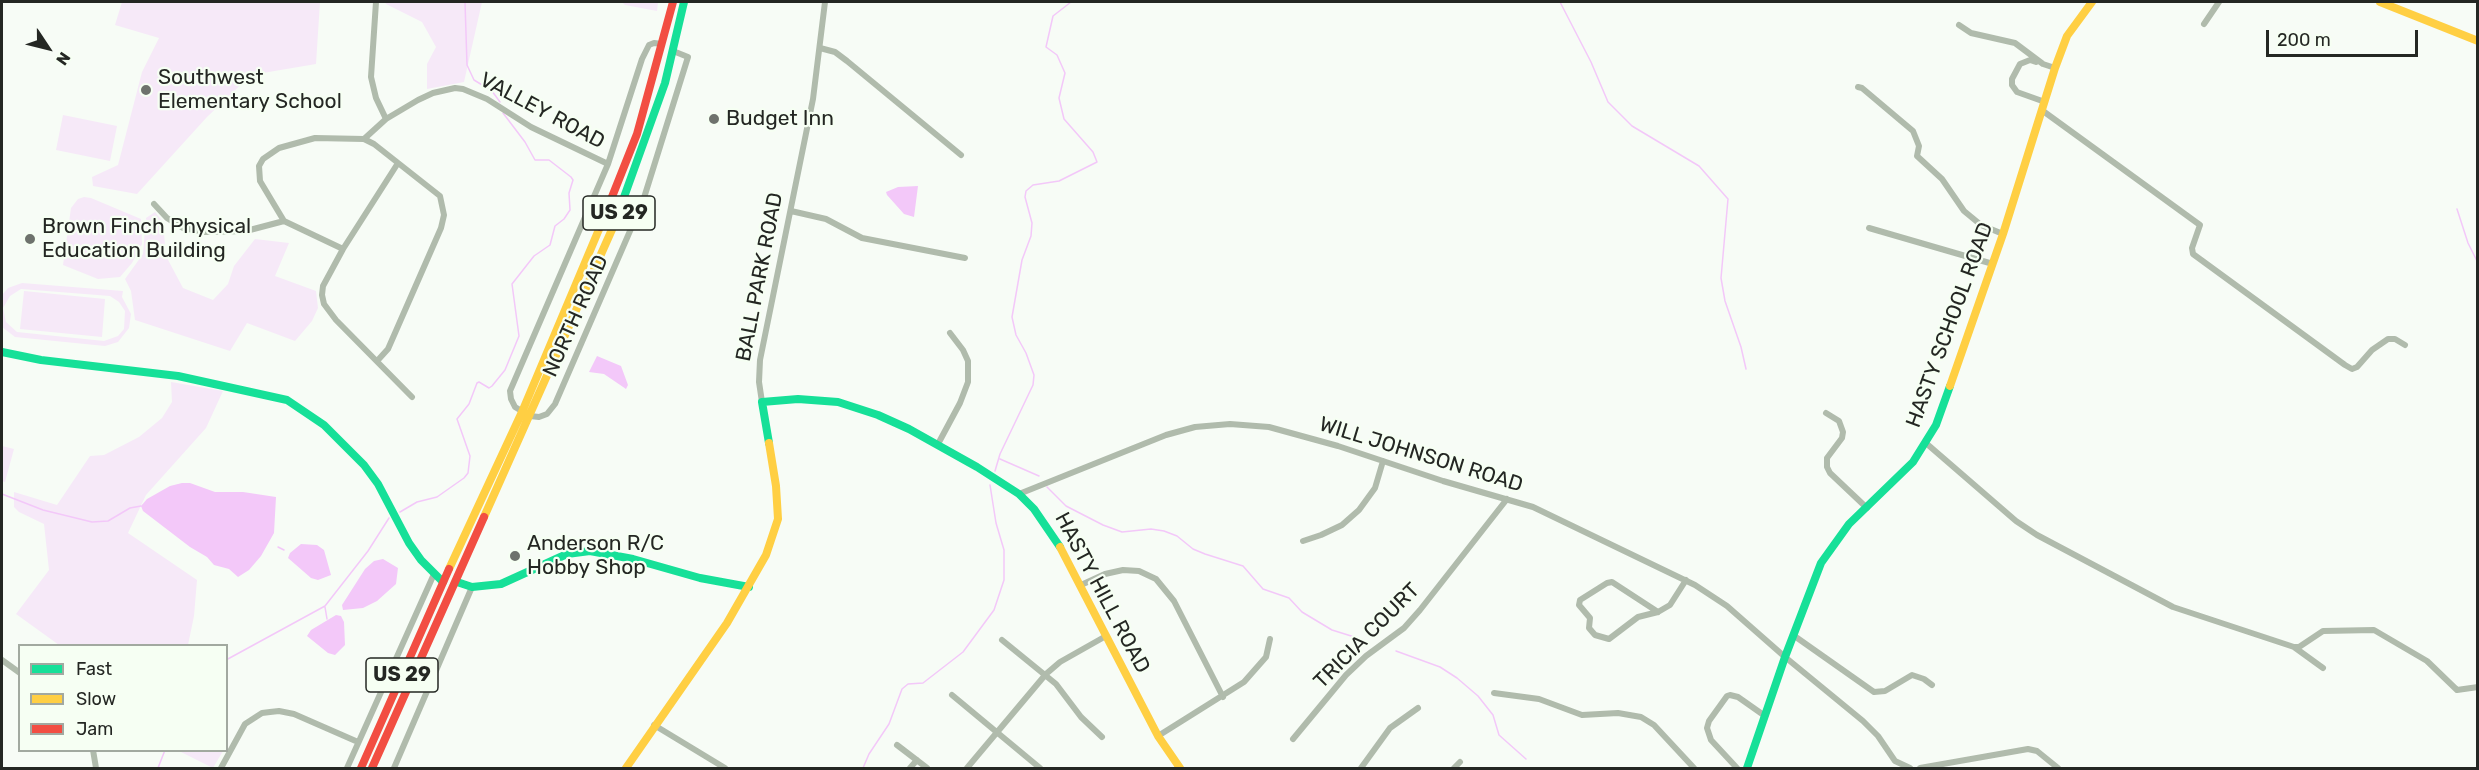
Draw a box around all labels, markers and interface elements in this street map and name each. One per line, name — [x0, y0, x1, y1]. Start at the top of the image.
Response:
north arrow — [18, 18, 78, 78]
scale bar — [2269, 18, 2420, 56]
text: 200 m — [2277, 29, 2331, 51]
text: N — [52, 48, 74, 69]
place label: Southwest Elementary School — [158, 65, 342, 115]
street label: VALLEY ROAD — [475, 67, 609, 155]
marker: Southwest Elementary School — [139, 83, 153, 97]
place label: Budget Inn — [726, 106, 834, 132]
marker: Budget Inn — [707, 112, 721, 126]
street label: BALL PARK ROAD — [731, 191, 789, 363]
road number: US 29 — [583, 196, 655, 230]
place label: Brown Finch Physical Education Building — [42, 214, 251, 264]
street label: HASTY SCHOOL ROAD — [1901, 219, 1999, 431]
marker: Brown Finch Physical Education Building — [23, 232, 37, 246]
street label: NORTH ROAD — [538, 251, 614, 381]
street label: WILL JOHNSON ROAD — [1316, 412, 1526, 498]
street label: HASTY HILL ROAD — [1049, 508, 1155, 678]
place label: Anderson R/C Hobby Shop — [527, 531, 664, 581]
marker: Anderson R/C Hobby Shop — [508, 549, 522, 563]
street label: TRICIA COURT — [1309, 578, 1425, 694]
legend — [18, 644, 228, 752]
text: Fast — [76, 658, 112, 680]
road number: US 29 — [366, 658, 438, 692]
text: Slow — [76, 688, 116, 710]
text: Jam — [76, 718, 113, 740]

